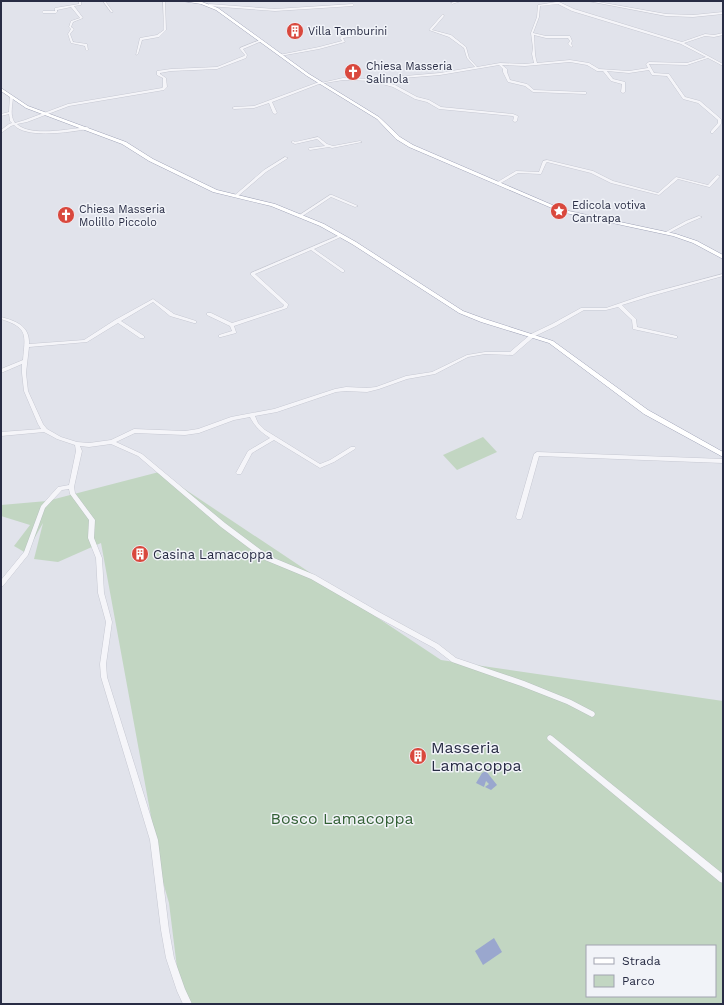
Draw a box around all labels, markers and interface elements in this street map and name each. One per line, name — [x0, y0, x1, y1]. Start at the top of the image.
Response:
building icon: Villa Tamburini — [285, 21, 305, 41]
place label: Villa Tamburini — [308, 25, 387, 38]
place label: Chiesa Masseria Salinola — [366, 60, 452, 86]
church icon: Chiesa Masseria Salinola — [343, 62, 363, 82]
place label: Edicola votiva Cantrapa — [572, 199, 646, 225]
place icon: Edicola votiva Cantrapa — [549, 201, 569, 221]
place label: Chiesa Masseria Molillo Piccolo — [79, 203, 165, 229]
church icon: Chiesa Masseria Molillo Piccolo — [56, 205, 76, 225]
building icon: Casina Lamacoppa — [130, 544, 150, 564]
place label: Casina Lamacoppa — [153, 547, 273, 562]
place label: Masseria Lamacoppa — [431, 738, 522, 775]
building icon: Masseria Lamacoppa — [408, 746, 428, 766]
park label: Bosco Lamacoppa — [270, 809, 414, 828]
legend — [586, 945, 716, 997]
text: Strada — [622, 954, 661, 968]
text: Parco — [622, 974, 655, 988]

